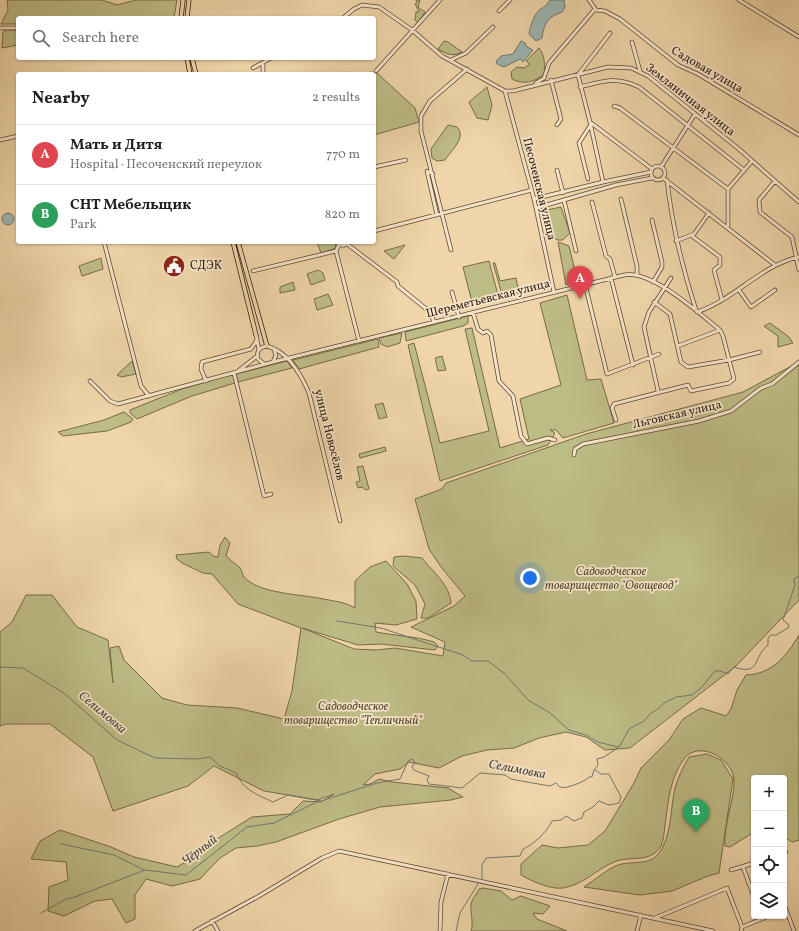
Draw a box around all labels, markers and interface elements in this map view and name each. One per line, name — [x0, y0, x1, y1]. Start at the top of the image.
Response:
search box — [16, 16, 376, 60]
icon: search — [30, 27, 52, 49]
text: Search here — [62, 28, 139, 49]
street label: Садовая улица — [668, 43, 746, 97]
street label: Земляничная улица — [642, 60, 738, 140]
text: Nearby — [32, 87, 90, 110]
text: 2 results — [312, 89, 360, 107]
text: Мать и Дитя — [70, 135, 162, 156]
street label: Песоченская улица — [519, 136, 559, 242]
text: A — [40, 146, 50, 164]
text: 770 m — [326, 146, 360, 164]
text: Hospital · Песоченский переулок — [70, 156, 262, 174]
text: СНТ Мебельщик — [70, 195, 191, 216]
text: B — [41, 206, 49, 224]
text: 820 m — [325, 206, 360, 224]
text: Park — [70, 216, 97, 234]
public building icon: СДЭК — [161, 253, 187, 279]
place label: СДЭК — [190, 258, 222, 274]
pin: A — [567, 266, 593, 299]
street label: Шереметьевская улица — [424, 276, 552, 322]
street label: улица Новосёлов — [310, 388, 348, 482]
street label: Льговская улица — [631, 397, 723, 433]
park label: Садоводческое товарищество "Овощевод" — [545, 564, 678, 594]
your location — [520, 568, 540, 588]
water label: Селимовка — [74, 687, 130, 739]
park label: Садоводческое товарищество "Тепличный" — [284, 699, 423, 729]
water label: Селимовка — [487, 756, 547, 784]
map controls — [751, 775, 787, 919]
button: + — [751, 775, 787, 811]
pin: B — [683, 799, 709, 832]
button: − — [751, 811, 787, 847]
water label: Чёрный — [178, 831, 222, 871]
button: locate — [751, 847, 787, 883]
button: layers — [751, 883, 787, 919]

